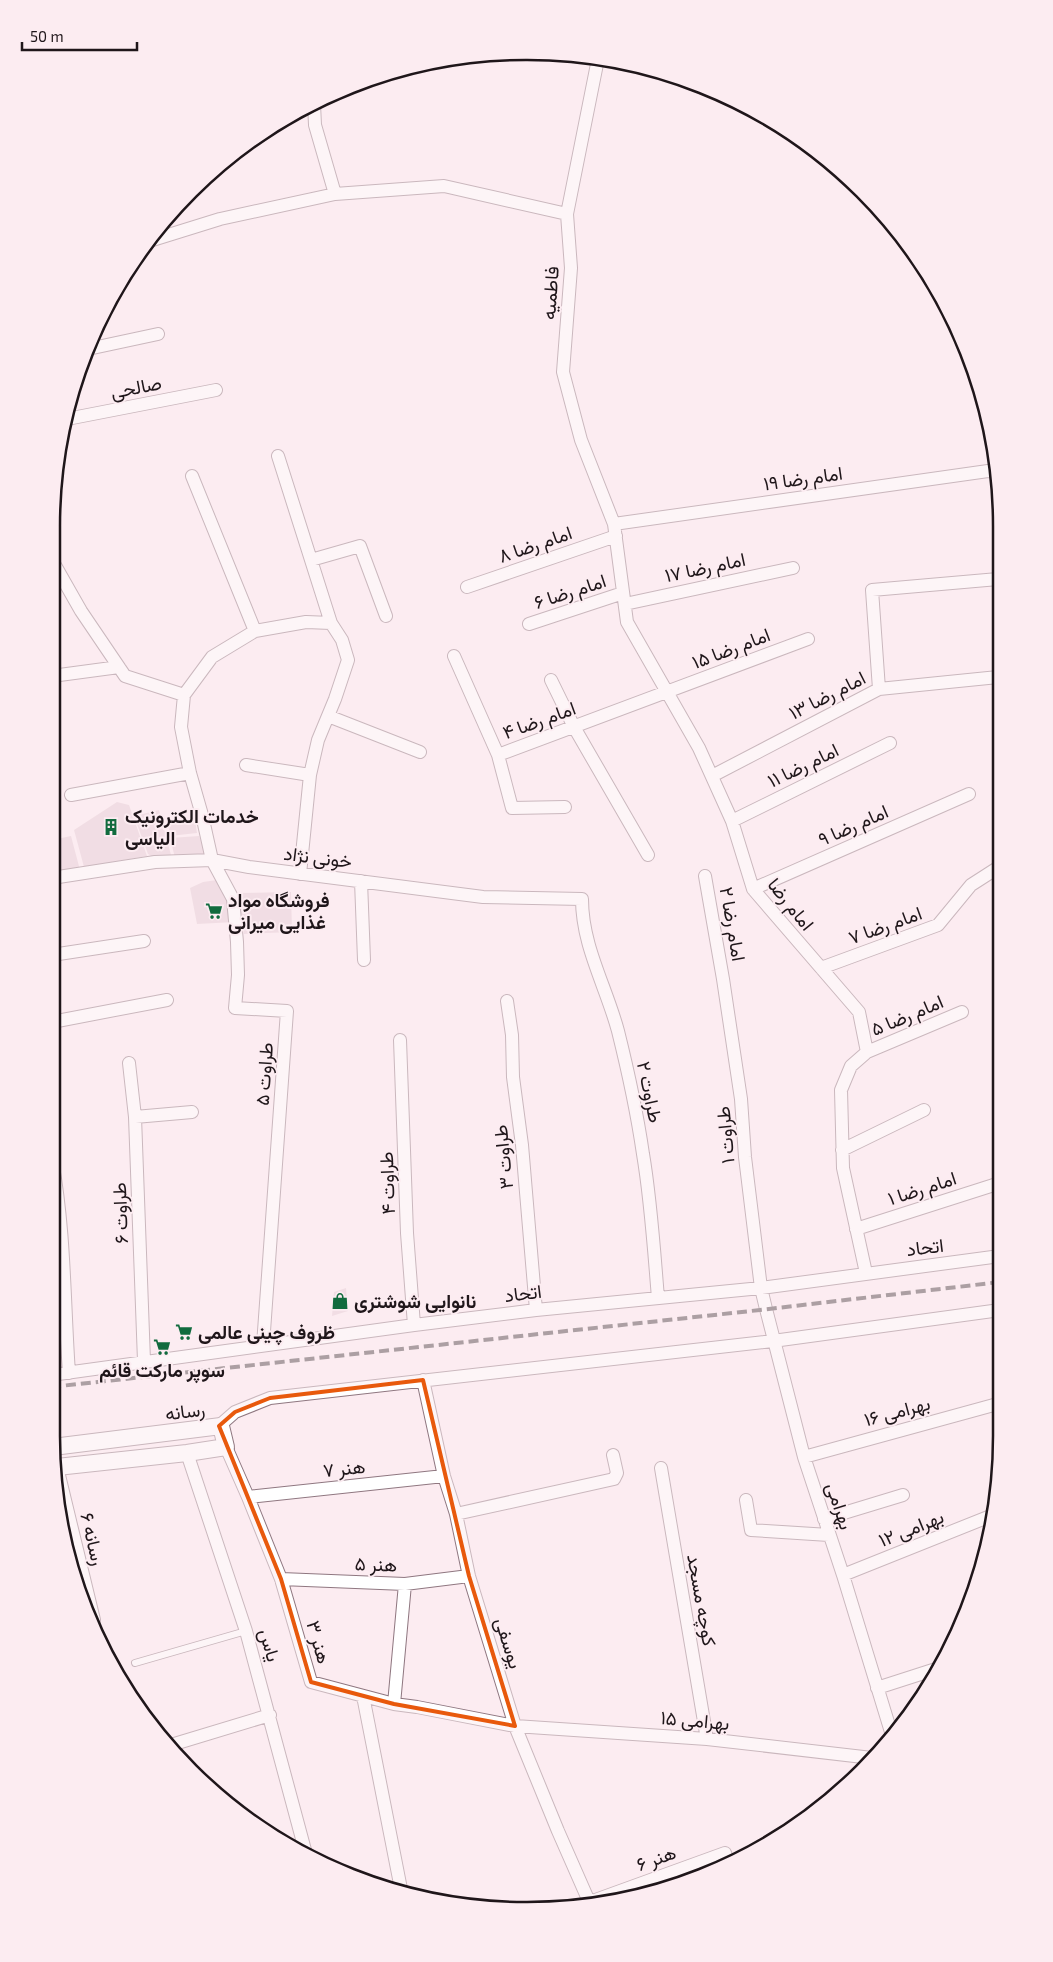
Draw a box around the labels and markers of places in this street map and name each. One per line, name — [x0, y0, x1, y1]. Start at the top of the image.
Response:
place label: خدمات الکترونیک الیاسی — [125, 804, 259, 850]
building icon: خدمات الکترونیک الیاسی — [101, 817, 121, 837]
place label: فروشگاه مواد غذایی میرانی — [228, 888, 330, 935]
supermarket icon: فروشگاه مواد غذایی میرانی — [204, 901, 224, 921]
place label: نانوایی شوشتری — [354, 1289, 476, 1314]
shop icon: نانوایی شوشتری — [330, 1291, 350, 1311]
place label: ظروف چینی عالمی — [198, 1320, 335, 1346]
supermarket icon: ظروف چینی عالمی — [174, 1322, 194, 1342]
supermarket icon: سوپر مارکت قائم — [152, 1337, 172, 1357]
place label: سوپر مارکت قائم — [99, 1358, 225, 1384]

